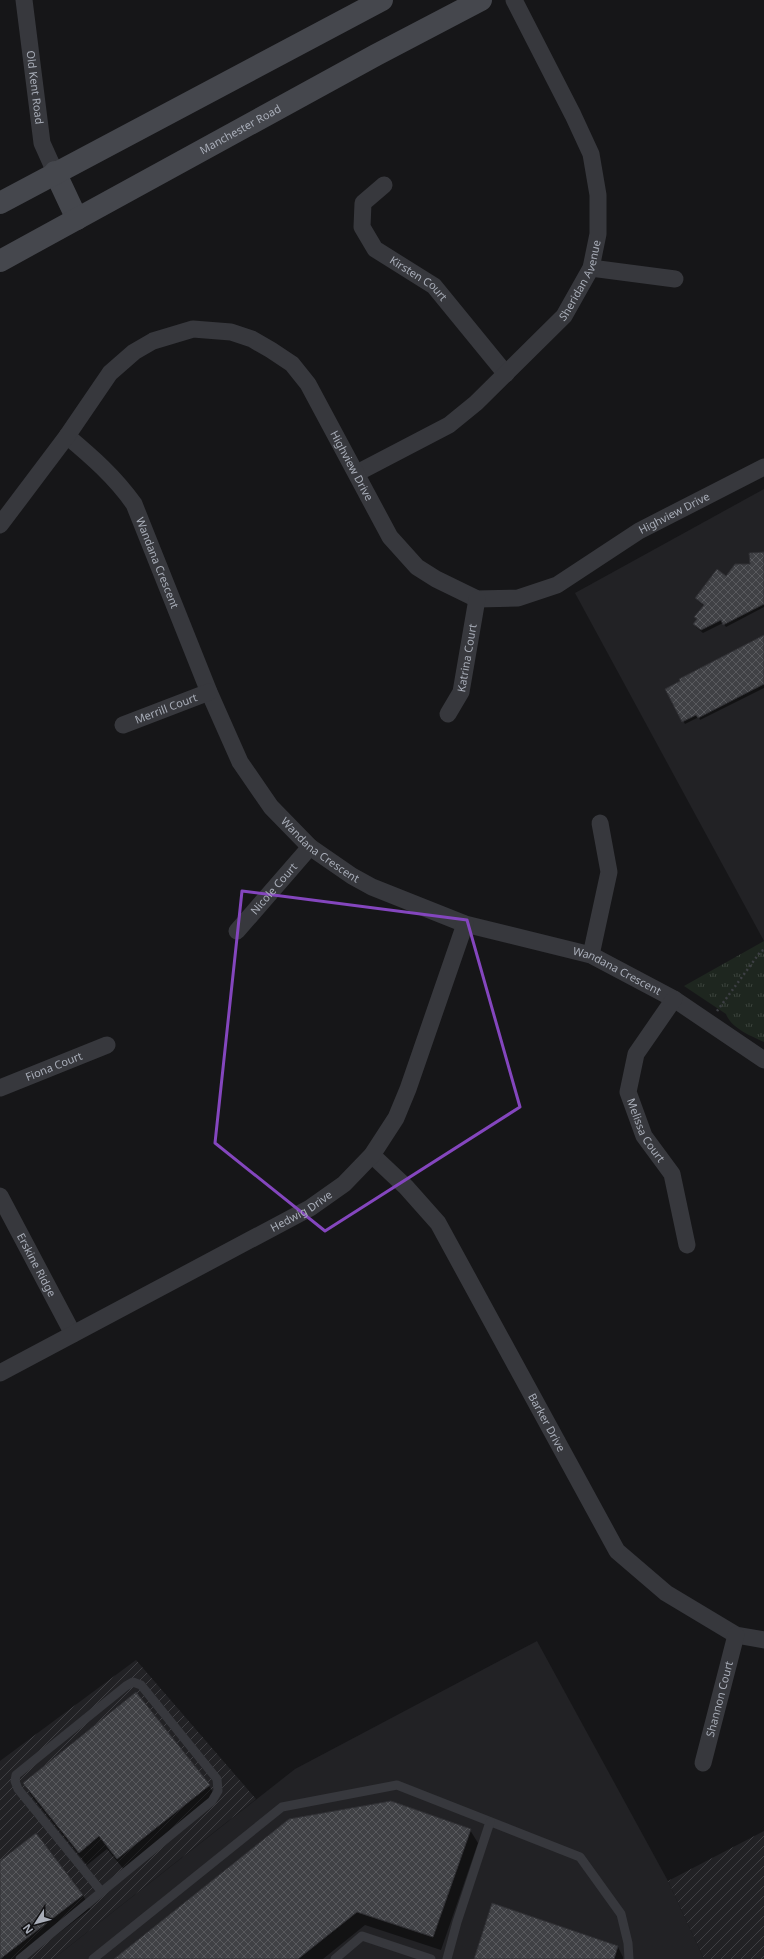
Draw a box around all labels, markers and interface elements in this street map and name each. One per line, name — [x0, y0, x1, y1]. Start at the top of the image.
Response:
street label: Old Kent Road — [23, 49, 48, 125]
street label: Manchester Road — [197, 101, 283, 157]
street label: Sheridan Avenue — [555, 238, 604, 324]
street label: Kirsten Court — [387, 252, 451, 304]
street label: Highview Drive — [327, 428, 377, 503]
street label: Highview Drive — [636, 488, 712, 537]
street label: Wandana Crescent — [133, 515, 183, 610]
street label: Katrina Court — [453, 623, 480, 693]
street label: Merrill Court — [132, 689, 199, 727]
street label: Wandana Crescent — [278, 814, 362, 886]
street label: Nicole Court — [247, 859, 300, 917]
street label: Wandana Crescent — [572, 943, 664, 998]
street label: Fiona Court — [23, 1048, 84, 1084]
street label: Melissa Court — [624, 1096, 669, 1165]
street label: Hedwig Drive — [267, 1187, 335, 1235]
street label: Erskine Ridge — [14, 1230, 60, 1299]
street label: Barker Drive — [525, 1390, 569, 1454]
street label: Shannon Court — [702, 1659, 736, 1739]
north arrow — [16, 1903, 56, 1943]
text: N — [19, 1921, 36, 1937]

